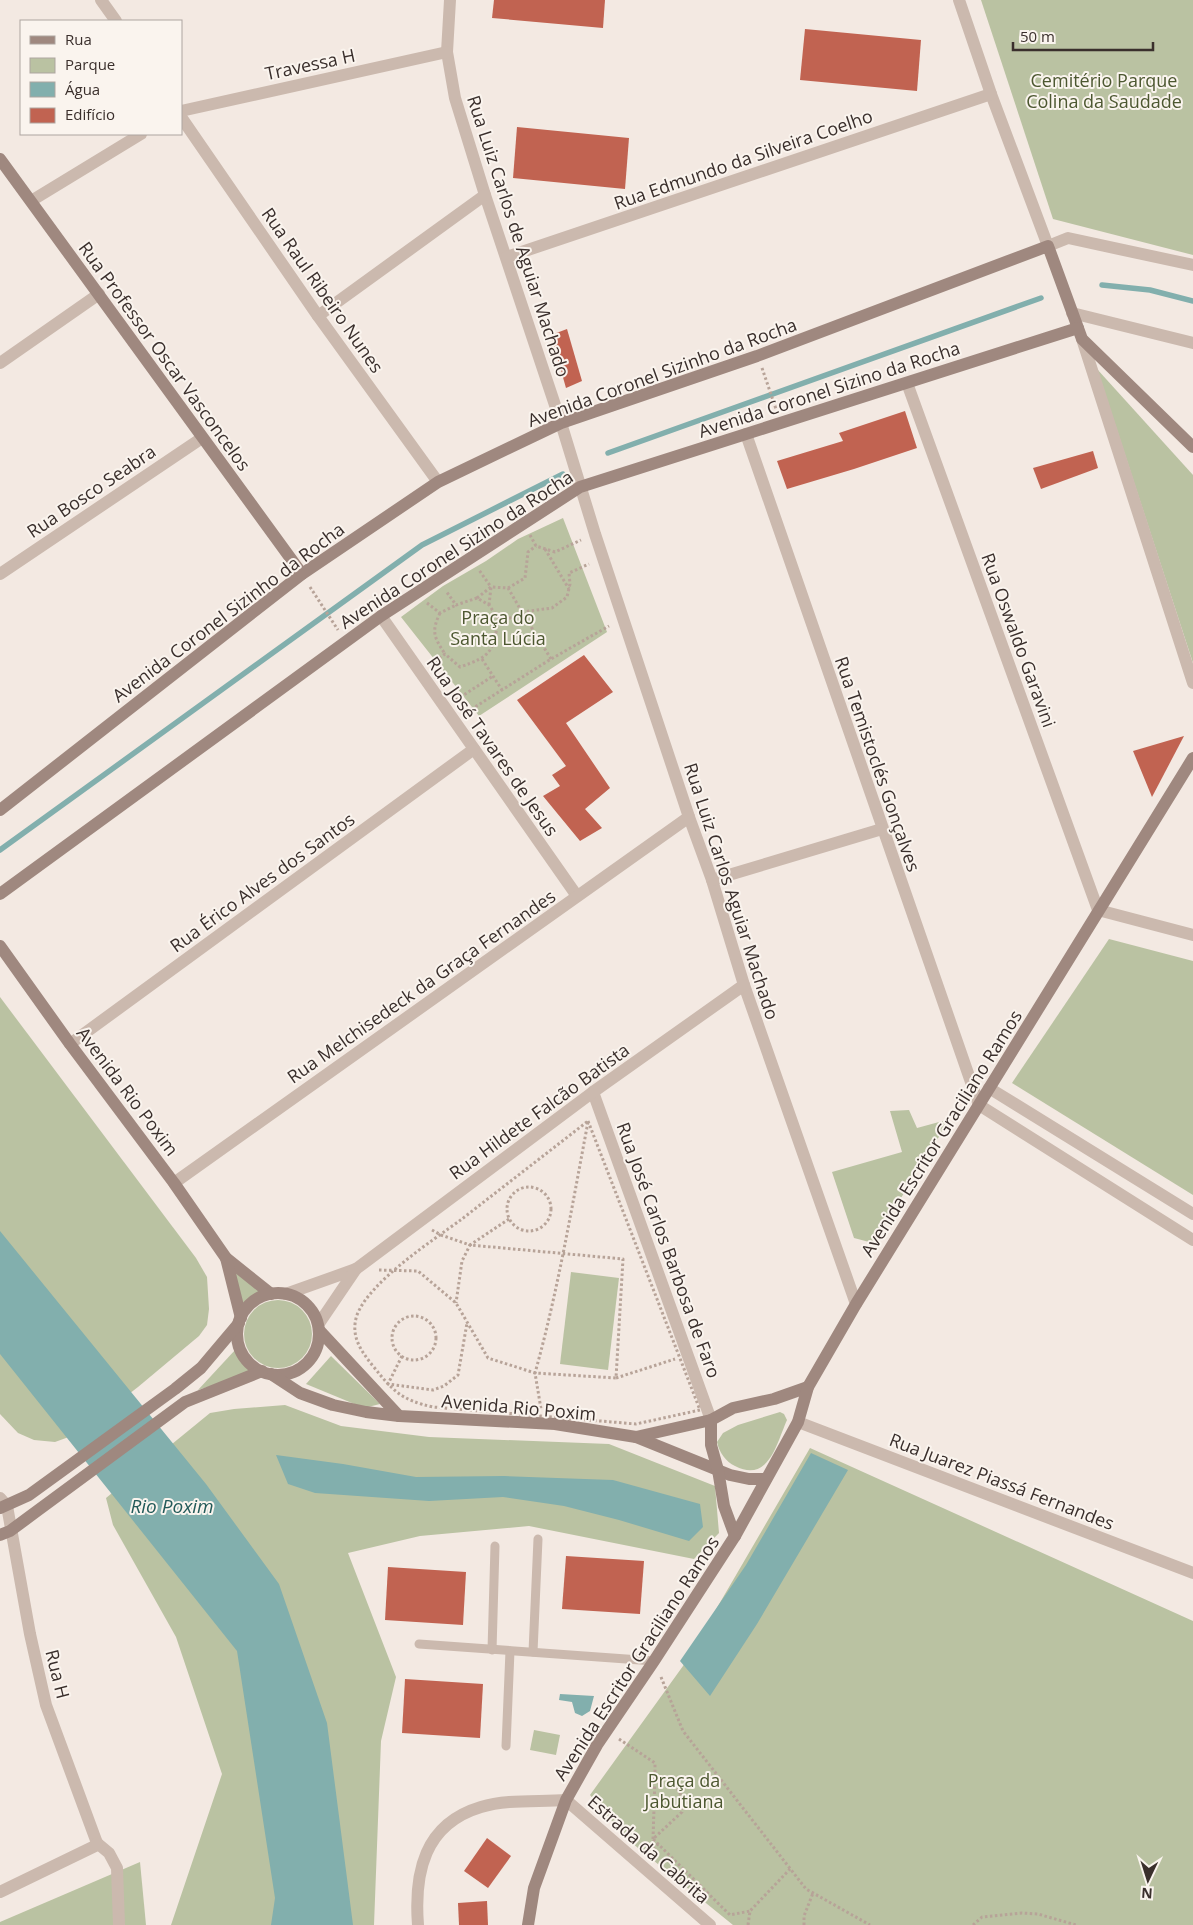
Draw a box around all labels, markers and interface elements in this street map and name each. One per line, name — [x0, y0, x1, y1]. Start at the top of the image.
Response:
legend — [20, 20, 182, 135]
scale bar — [1013, 20, 1153, 52]
text: 50 m — [1020, 26, 1055, 46]
text: Rua — [65, 29, 92, 49]
street label: Travessa H — [263, 43, 357, 85]
text: Parque — [65, 54, 115, 74]
park label: Cemitério Parque Colina da Saudade — [1026, 68, 1182, 113]
text: Água — [65, 79, 100, 99]
street label: Rua Luiz Carlos de Aguiar Machado — [462, 92, 576, 380]
street label: Rua Edmundo da Silveira Coelho — [610, 103, 876, 215]
text: Edifício — [65, 104, 115, 124]
street label: Rua Raul Ribeiro Nunes — [257, 203, 389, 377]
street label: Rua Professor Oscar Vasconcelos — [74, 237, 256, 475]
street label: Avenida Coronel Sizinho da Rocha — [524, 312, 800, 432]
street label: Avenida Coronel Sizino da Rocha — [695, 335, 963, 443]
street label: Rua Bosco Seabra — [22, 439, 160, 543]
street label: Avenida Coronel Sizino da Rocha — [335, 464, 577, 634]
street label: Avenida Coronel Sizinho da Rocha — [107, 517, 349, 707]
street label: Rua Oswaldo Garavini — [976, 549, 1062, 731]
park label: Praça do Santa Lúcia — [450, 605, 546, 650]
street label: Rua José Tavares de Jesus — [422, 651, 564, 841]
street label: Rua Temistoclés Gonçalves — [830, 653, 926, 875]
street label: Rua Luiz Carlos Aguiar Machado — [679, 760, 785, 1022]
street label: Rua Érico Alves dos Santos — [165, 807, 359, 957]
street label: Rua Melchisedeck da Graça Fernandes — [282, 884, 560, 1088]
street label: Avenida Escritor Graciliano Ramos — [855, 1005, 1027, 1261]
street label: Avenida Rio Poxim — [72, 1022, 184, 1160]
street label: Rua Hildete Falcão Batista — [444, 1037, 634, 1185]
street label: Rua José Carlos Barbosa de Faro — [611, 1119, 727, 1381]
street label: Avenida Rio Poxim — [441, 1388, 597, 1426]
street label: Rua Juarez Piassá Fernandes — [886, 1427, 1118, 1535]
water label: Rio Poxim — [130, 1493, 214, 1519]
street label: Avenida Escritor Graciliano Ramos — [548, 1531, 724, 1785]
street label: Rua H — [40, 1647, 76, 1701]
park label: Praça da Jabutiana — [643, 1768, 723, 1813]
street label: Estrada da Cabrita — [583, 1789, 715, 1909]
north arrow — [1123, 1855, 1173, 1905]
text: N — [1141, 1884, 1153, 1903]

